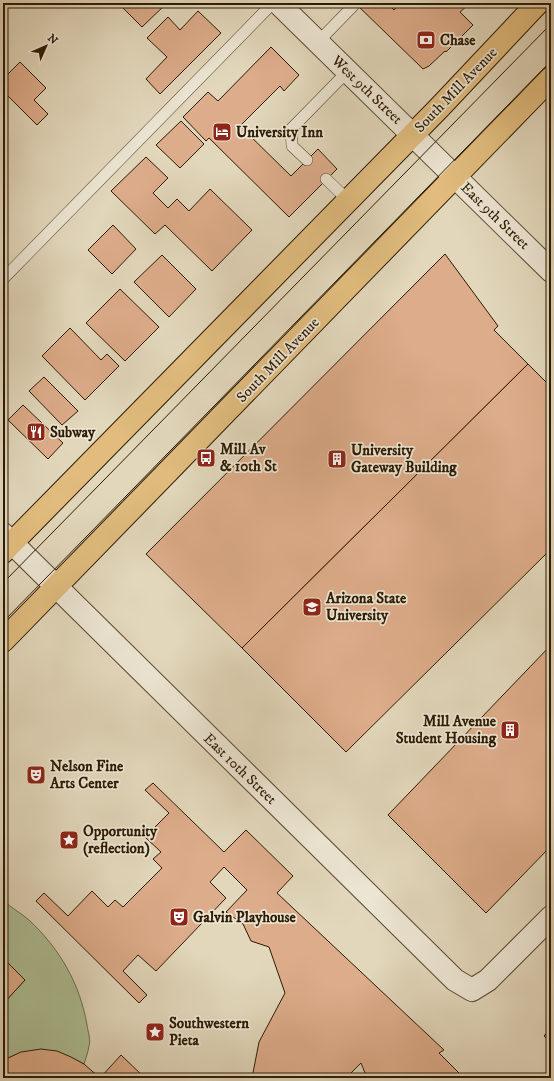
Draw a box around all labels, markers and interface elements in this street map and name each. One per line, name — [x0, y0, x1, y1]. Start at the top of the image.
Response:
north arrow — [26, 26, 66, 66]
bank icon: Chase — [415, 29, 437, 51]
text: N — [44, 31, 61, 48]
place label: Chase — [440, 31, 476, 50]
street label: South Mill Avenue — [410, 43, 502, 137]
street label: West 9th Street — [327, 51, 407, 129]
hotel icon: University Inn — [211, 121, 233, 143]
place label: University Inn — [236, 123, 323, 142]
street label: East 9th Street — [456, 178, 534, 254]
street label: South Mill Avenue — [232, 313, 324, 407]
restaurant icon: Subway — [25, 421, 47, 443]
place label: Subway — [50, 423, 96, 442]
place label: Mill Av & 10th St — [220, 440, 277, 476]
place label: University Gateway Building — [351, 441, 457, 477]
bus stop icon: Mill Av & 10th St — [195, 447, 217, 469]
building icon: University Gateway Building — [326, 448, 348, 470]
place label: Arizona State University — [325, 589, 407, 625]
school or university icon: Arizona State University — [301, 596, 323, 618]
place label: Mill Avenue Student Housing — [396, 712, 497, 748]
building icon: Mill Avenue Student Housing — [499, 719, 521, 741]
street label: East 10th Street — [199, 729, 281, 809]
place label: Nelson Fine Arts Center — [49, 757, 124, 793]
theatre icon: Nelson Fine Arts Center — [25, 764, 47, 786]
place label: Opportunity (reflection) — [83, 822, 158, 858]
place icon: Opportunity (reflection) — [58, 829, 80, 851]
theatre icon: Galvin Playhouse — [168, 906, 190, 928]
place label: Galvin Playhouse — [193, 908, 297, 927]
place label: Southwestern Pieta — [169, 1014, 249, 1050]
place icon: Southwestern Pieta — [144, 1021, 166, 1043]

